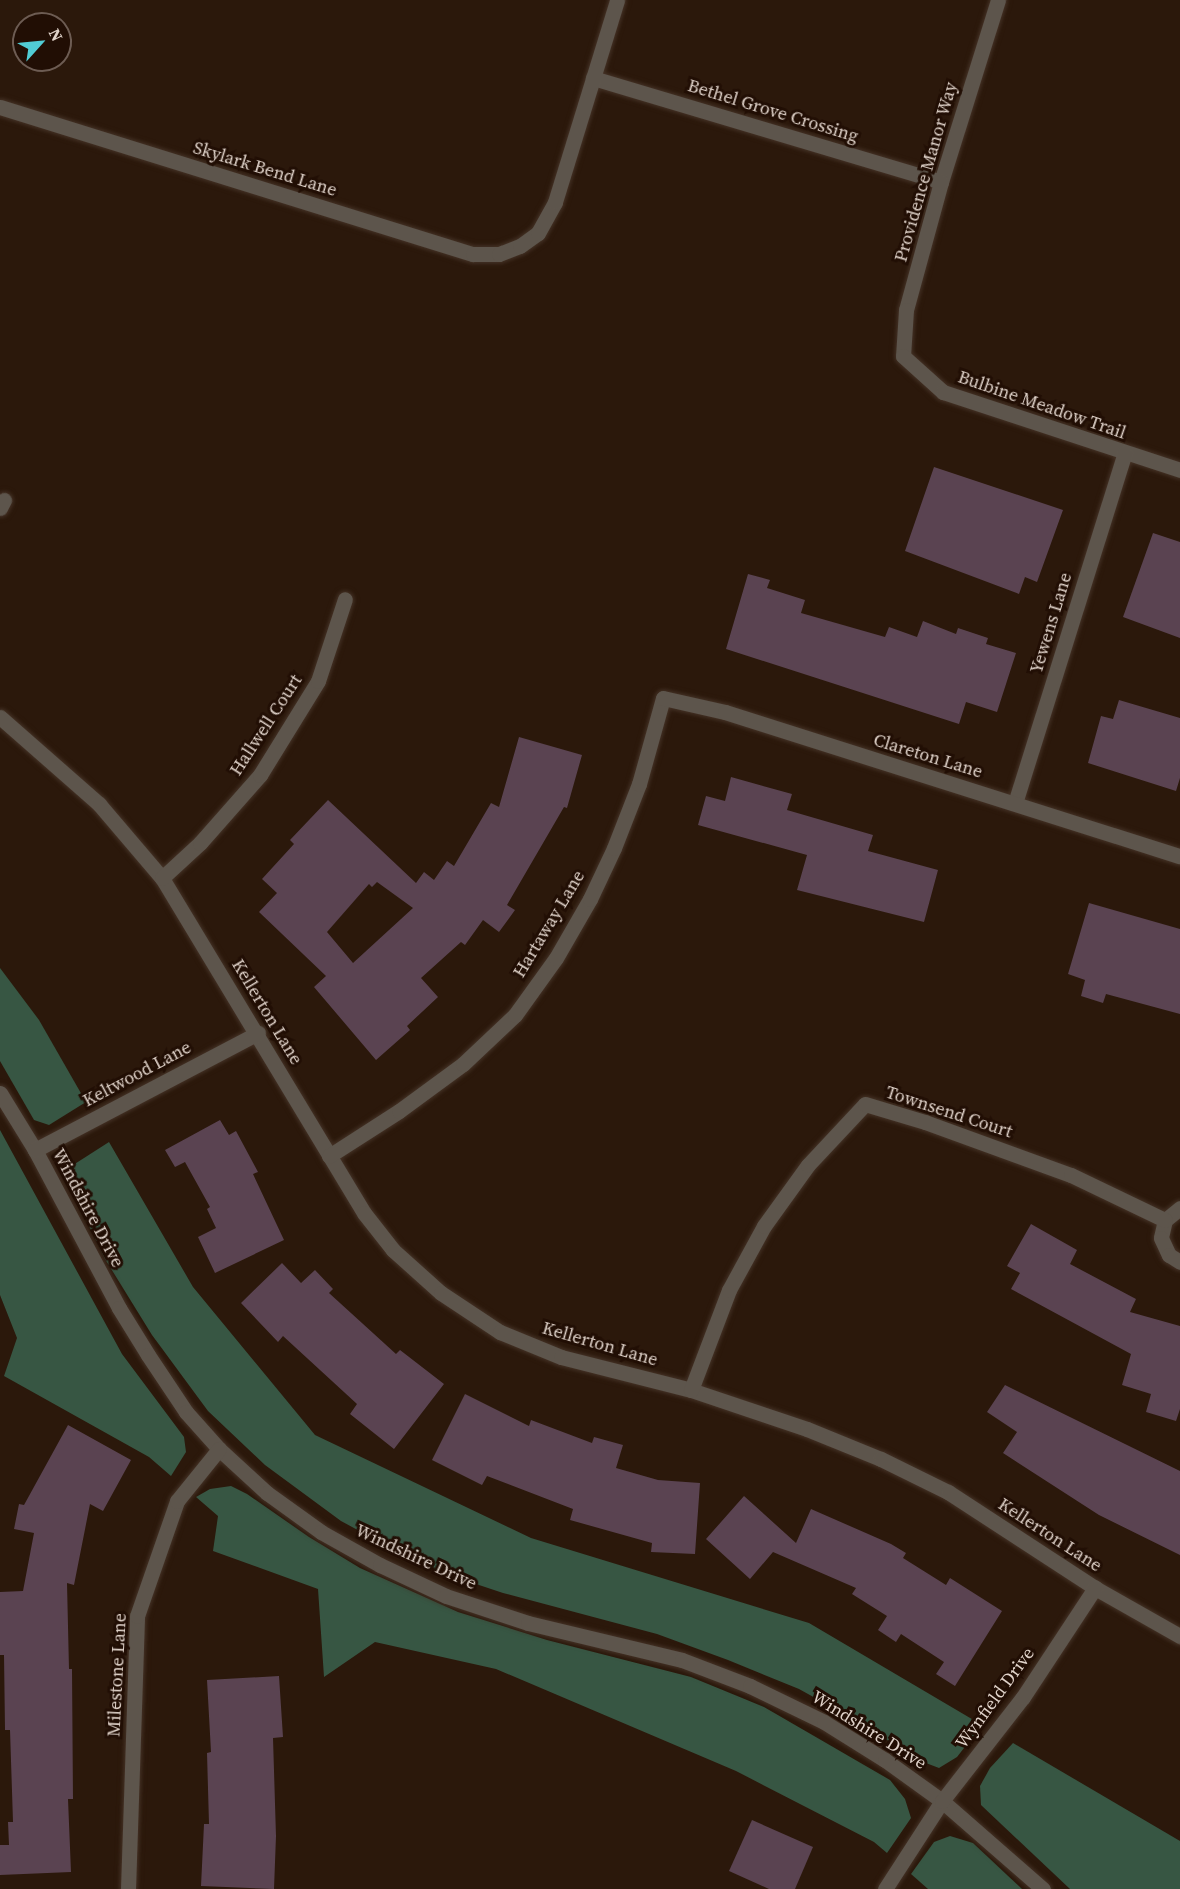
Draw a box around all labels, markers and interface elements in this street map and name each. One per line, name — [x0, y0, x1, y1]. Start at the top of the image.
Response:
north arrow — [12, 12, 72, 72]
text: N — [44, 25, 69, 45]
street label: Bethel Grove Crossing — [685, 75, 861, 147]
street label: Providence Manor Way — [890, 79, 962, 265]
street label: Skylark Bend Lane — [191, 137, 339, 201]
street label: Bulbine Meadow Trail — [955, 366, 1129, 444]
street label: Yewens Lane — [1025, 570, 1077, 676]
street label: Hallwell Court — [225, 670, 307, 780]
street label: Clareton Lane — [871, 729, 985, 783]
street label: Hartaway Lane — [509, 866, 589, 982]
street label: Kellerton Lane — [227, 955, 307, 1069]
street label: Keltwood Lane — [79, 1036, 195, 1112]
street label: Townsend Court — [883, 1081, 1015, 1143]
street label: Windshire Drive — [48, 1145, 128, 1271]
street label: Kellerton Lane — [540, 1317, 660, 1371]
street label: Kellerton Lane — [994, 1493, 1106, 1577]
street label: Windshire Drive — [352, 1519, 480, 1595]
street label: Milestone Lane — [103, 1613, 131, 1737]
street label: Wynfield Drive — [951, 1643, 1039, 1753]
street label: Windshire Drive — [808, 1686, 930, 1774]

